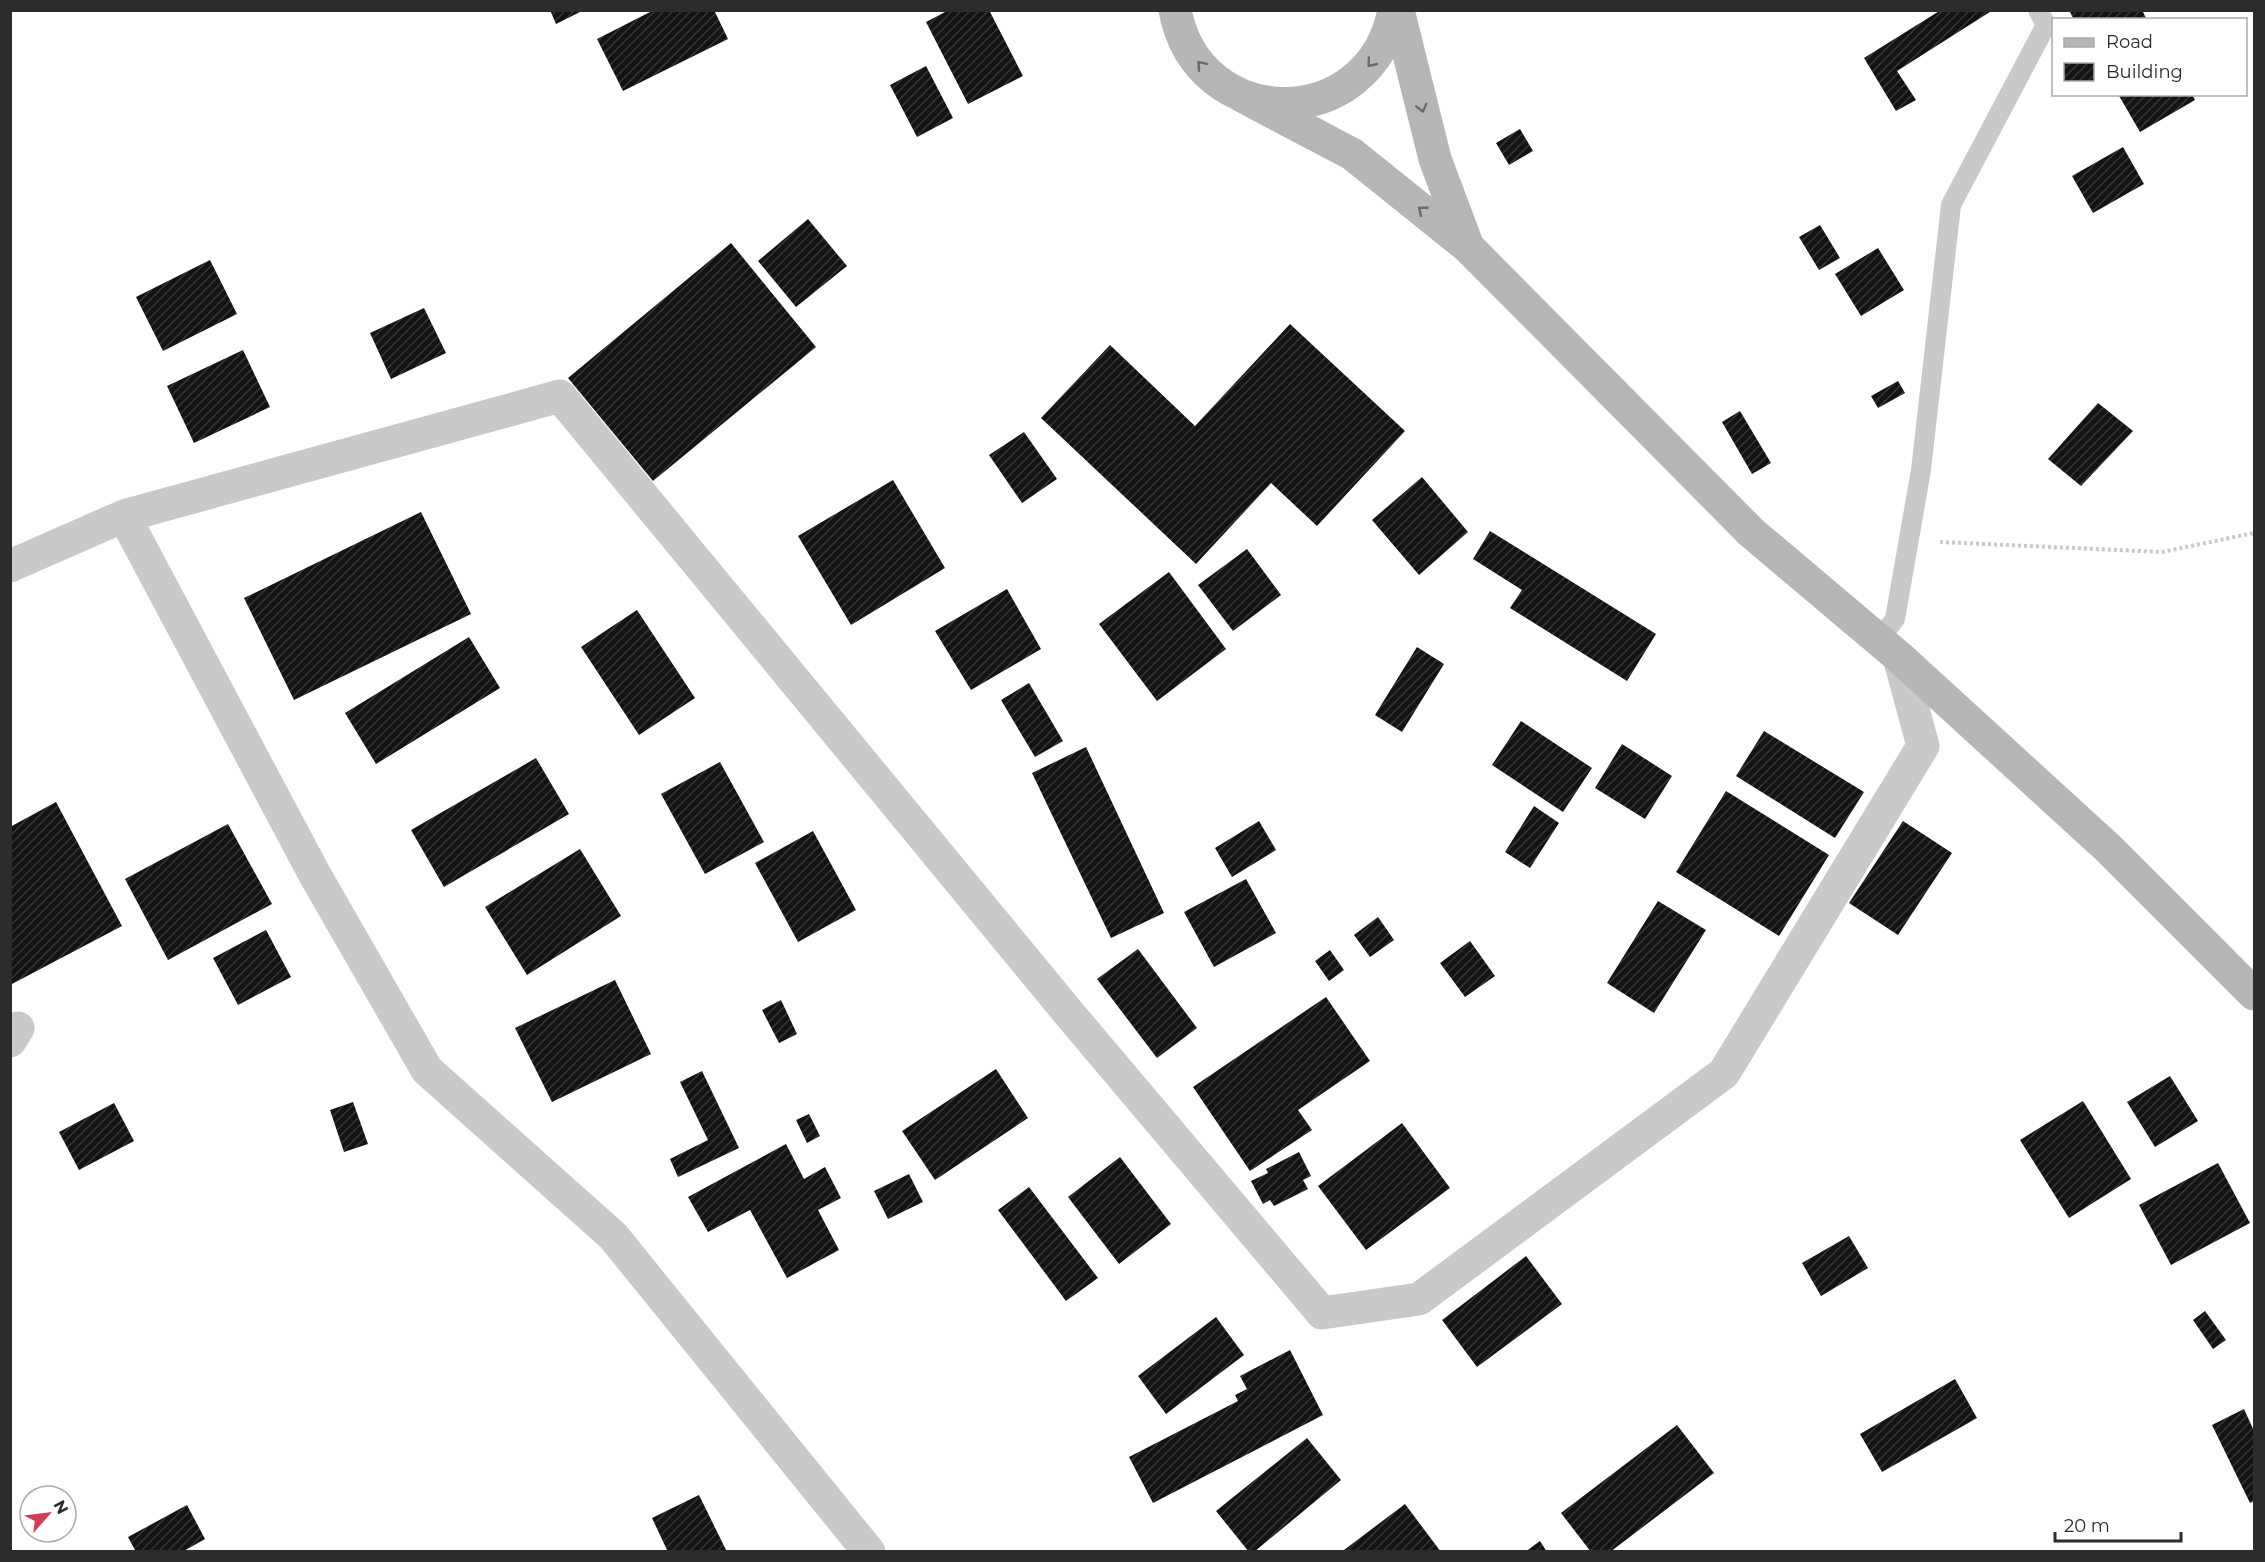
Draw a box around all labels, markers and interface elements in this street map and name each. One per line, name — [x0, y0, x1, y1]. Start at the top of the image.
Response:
legend — [2052, 18, 2247, 96]
text: Road — [2106, 31, 2153, 53]
one-way arrow — [1367, 56, 1378, 67]
one-way arrow — [1197, 61, 1208, 72]
text: Building — [2106, 61, 2183, 83]
one-way arrow — [1415, 103, 1428, 113]
one-way arrow — [1418, 207, 1429, 218]
north arrow — [18, 1484, 78, 1544]
text: N — [49, 1497, 72, 1517]
scale bar — [2055, 1505, 2181, 1543]
text: 20 m — [2064, 1515, 2110, 1537]

